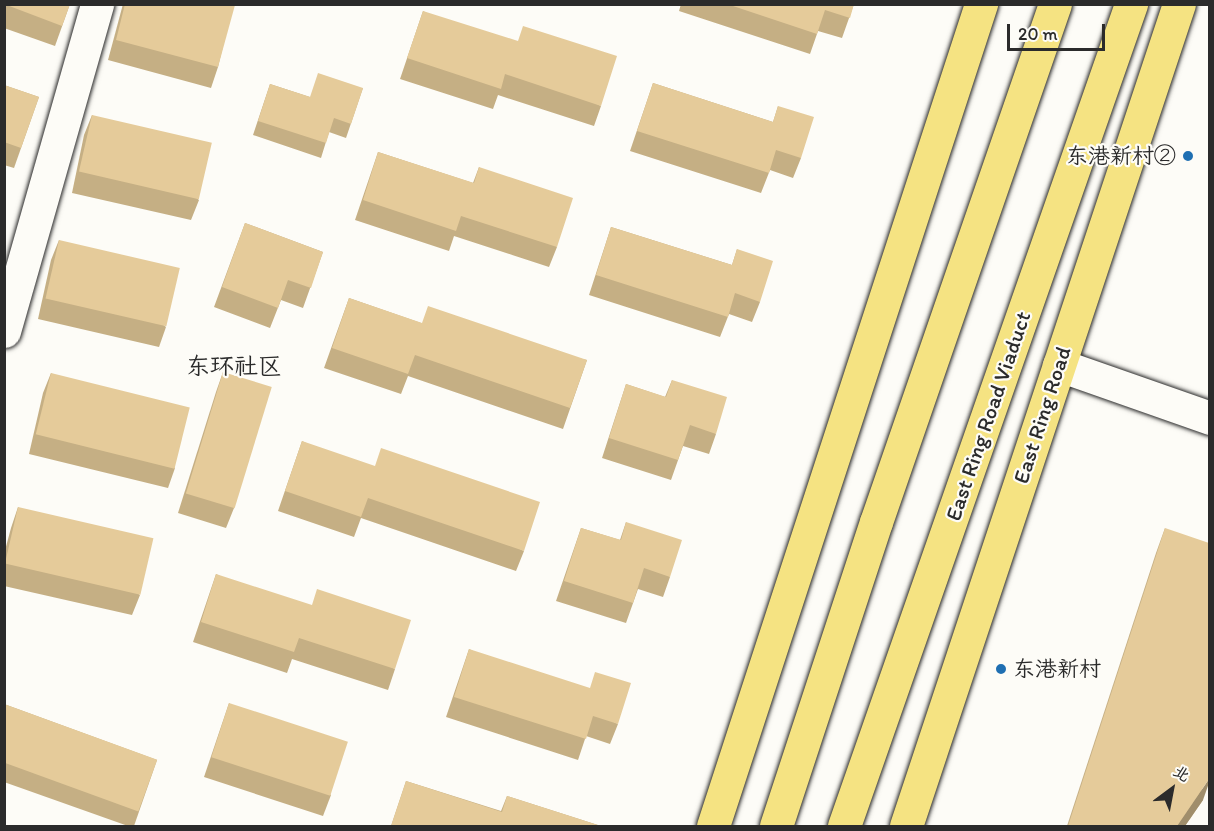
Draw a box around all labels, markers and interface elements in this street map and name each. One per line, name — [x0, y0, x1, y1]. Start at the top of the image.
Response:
scale bar — [1010, 12, 1108, 50]
text: 20 m — [1018, 23, 1058, 45]
place label: 东港新村② — [1066, 143, 1176, 169]
marker: 东港新村② — [1181, 149, 1195, 163]
street label: East Ring Road Viaduct — [940, 308, 1036, 524]
street label: East Ring Road — [1008, 344, 1076, 486]
district label: 东环社区 — [186, 352, 282, 380]
place label: 东港新村 — [1013, 656, 1101, 682]
marker: 东港新村 — [994, 662, 1008, 676]
north arrow — [1142, 759, 1202, 819]
text: 北 — [1170, 761, 1194, 786]

